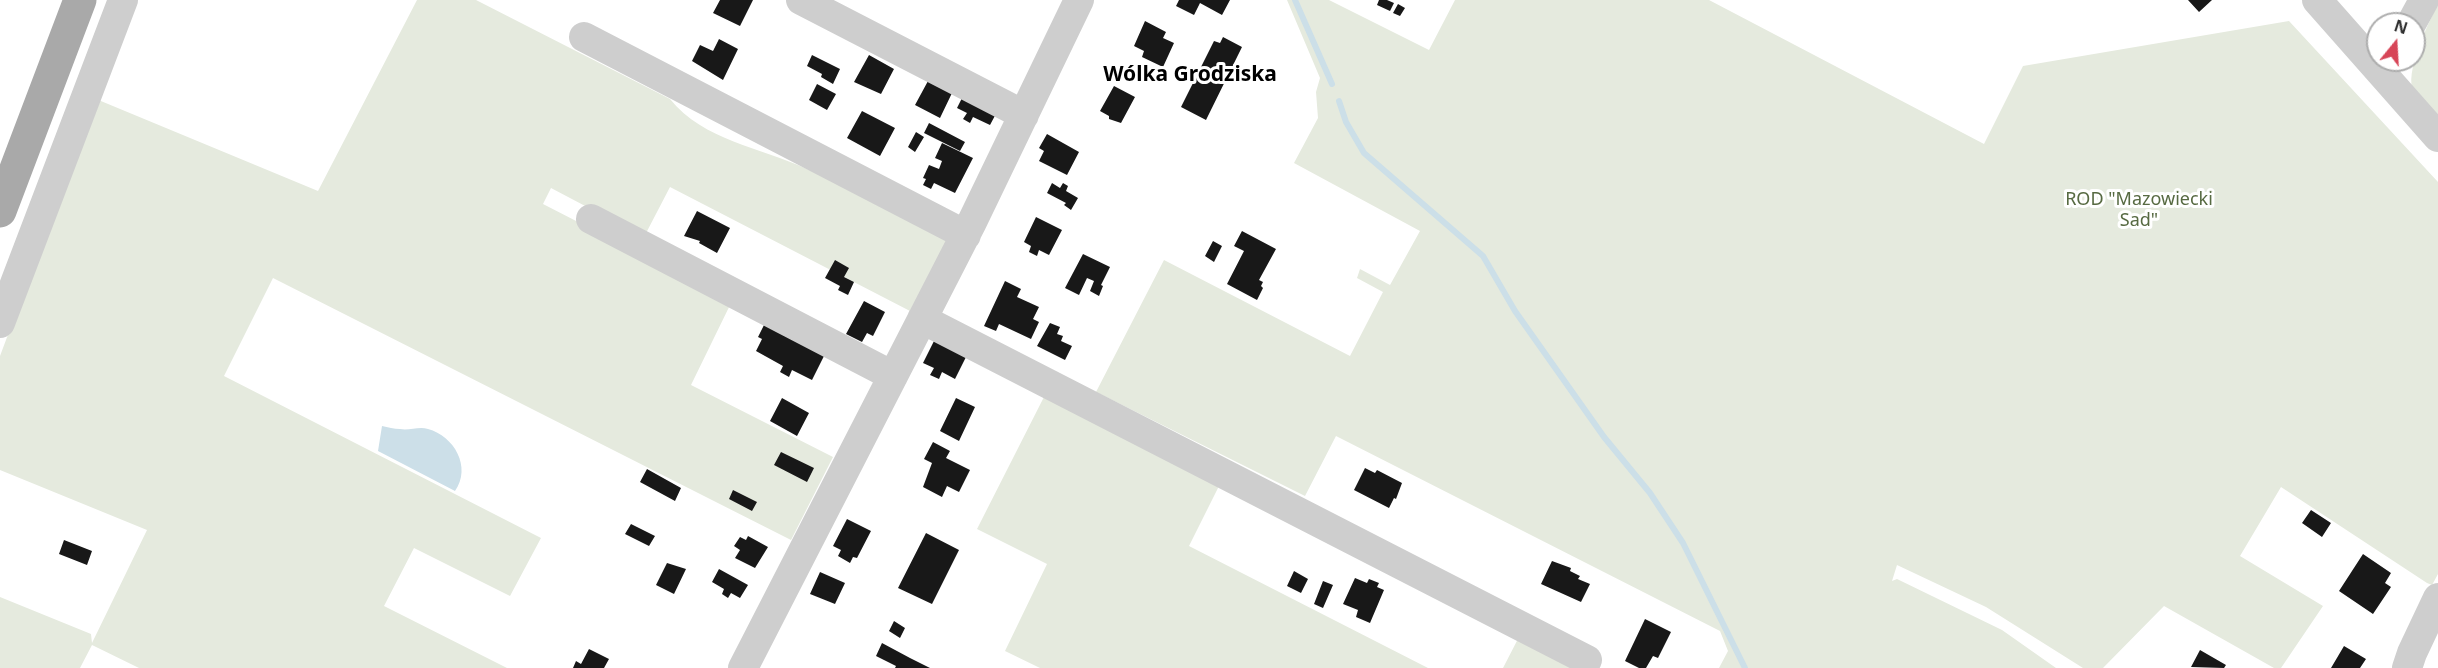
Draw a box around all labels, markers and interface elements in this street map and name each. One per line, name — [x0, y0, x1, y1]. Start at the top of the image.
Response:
north arrow — [2366, 12, 2426, 72]
text: N — [2391, 14, 2411, 39]
district label: Wólka Grodziska — [1103, 62, 1277, 88]
park label: ROD "Mazowiecki Sad" — [2065, 189, 2213, 232]

